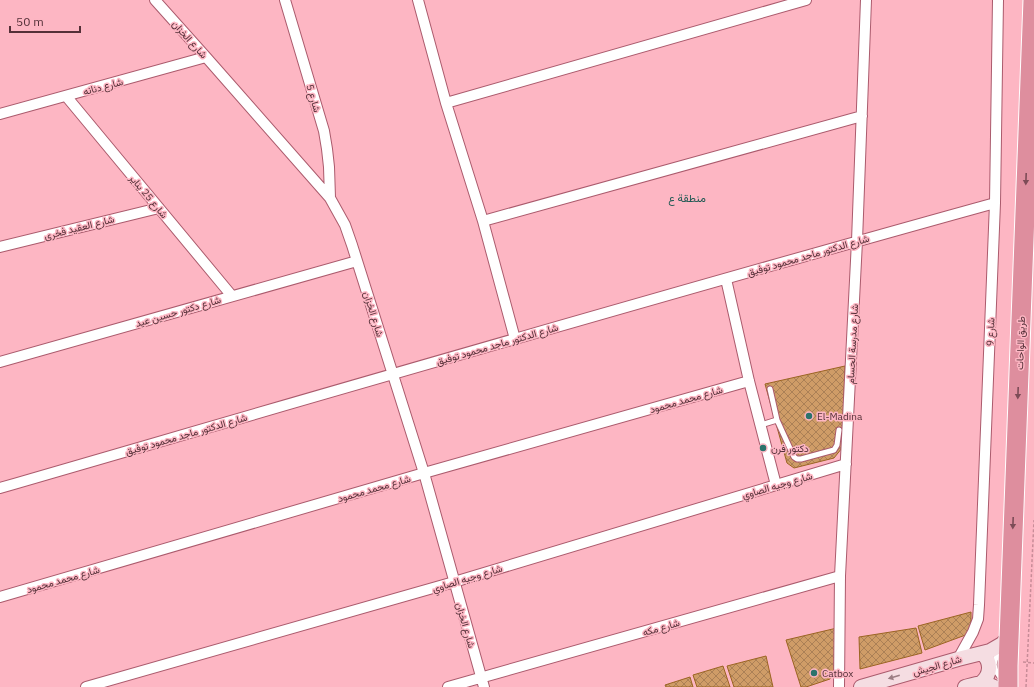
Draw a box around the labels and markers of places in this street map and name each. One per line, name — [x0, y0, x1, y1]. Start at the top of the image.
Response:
place label: El-Madina — [817, 410, 863, 423]
marker: El-Madina — [804, 411, 814, 421]
place label: دكتور فرن — [771, 442, 809, 455]
marker: دكتور فرن — [758, 443, 768, 453]
place label: Catbox — [822, 667, 853, 680]
marker: Catbox — [809, 668, 819, 678]

